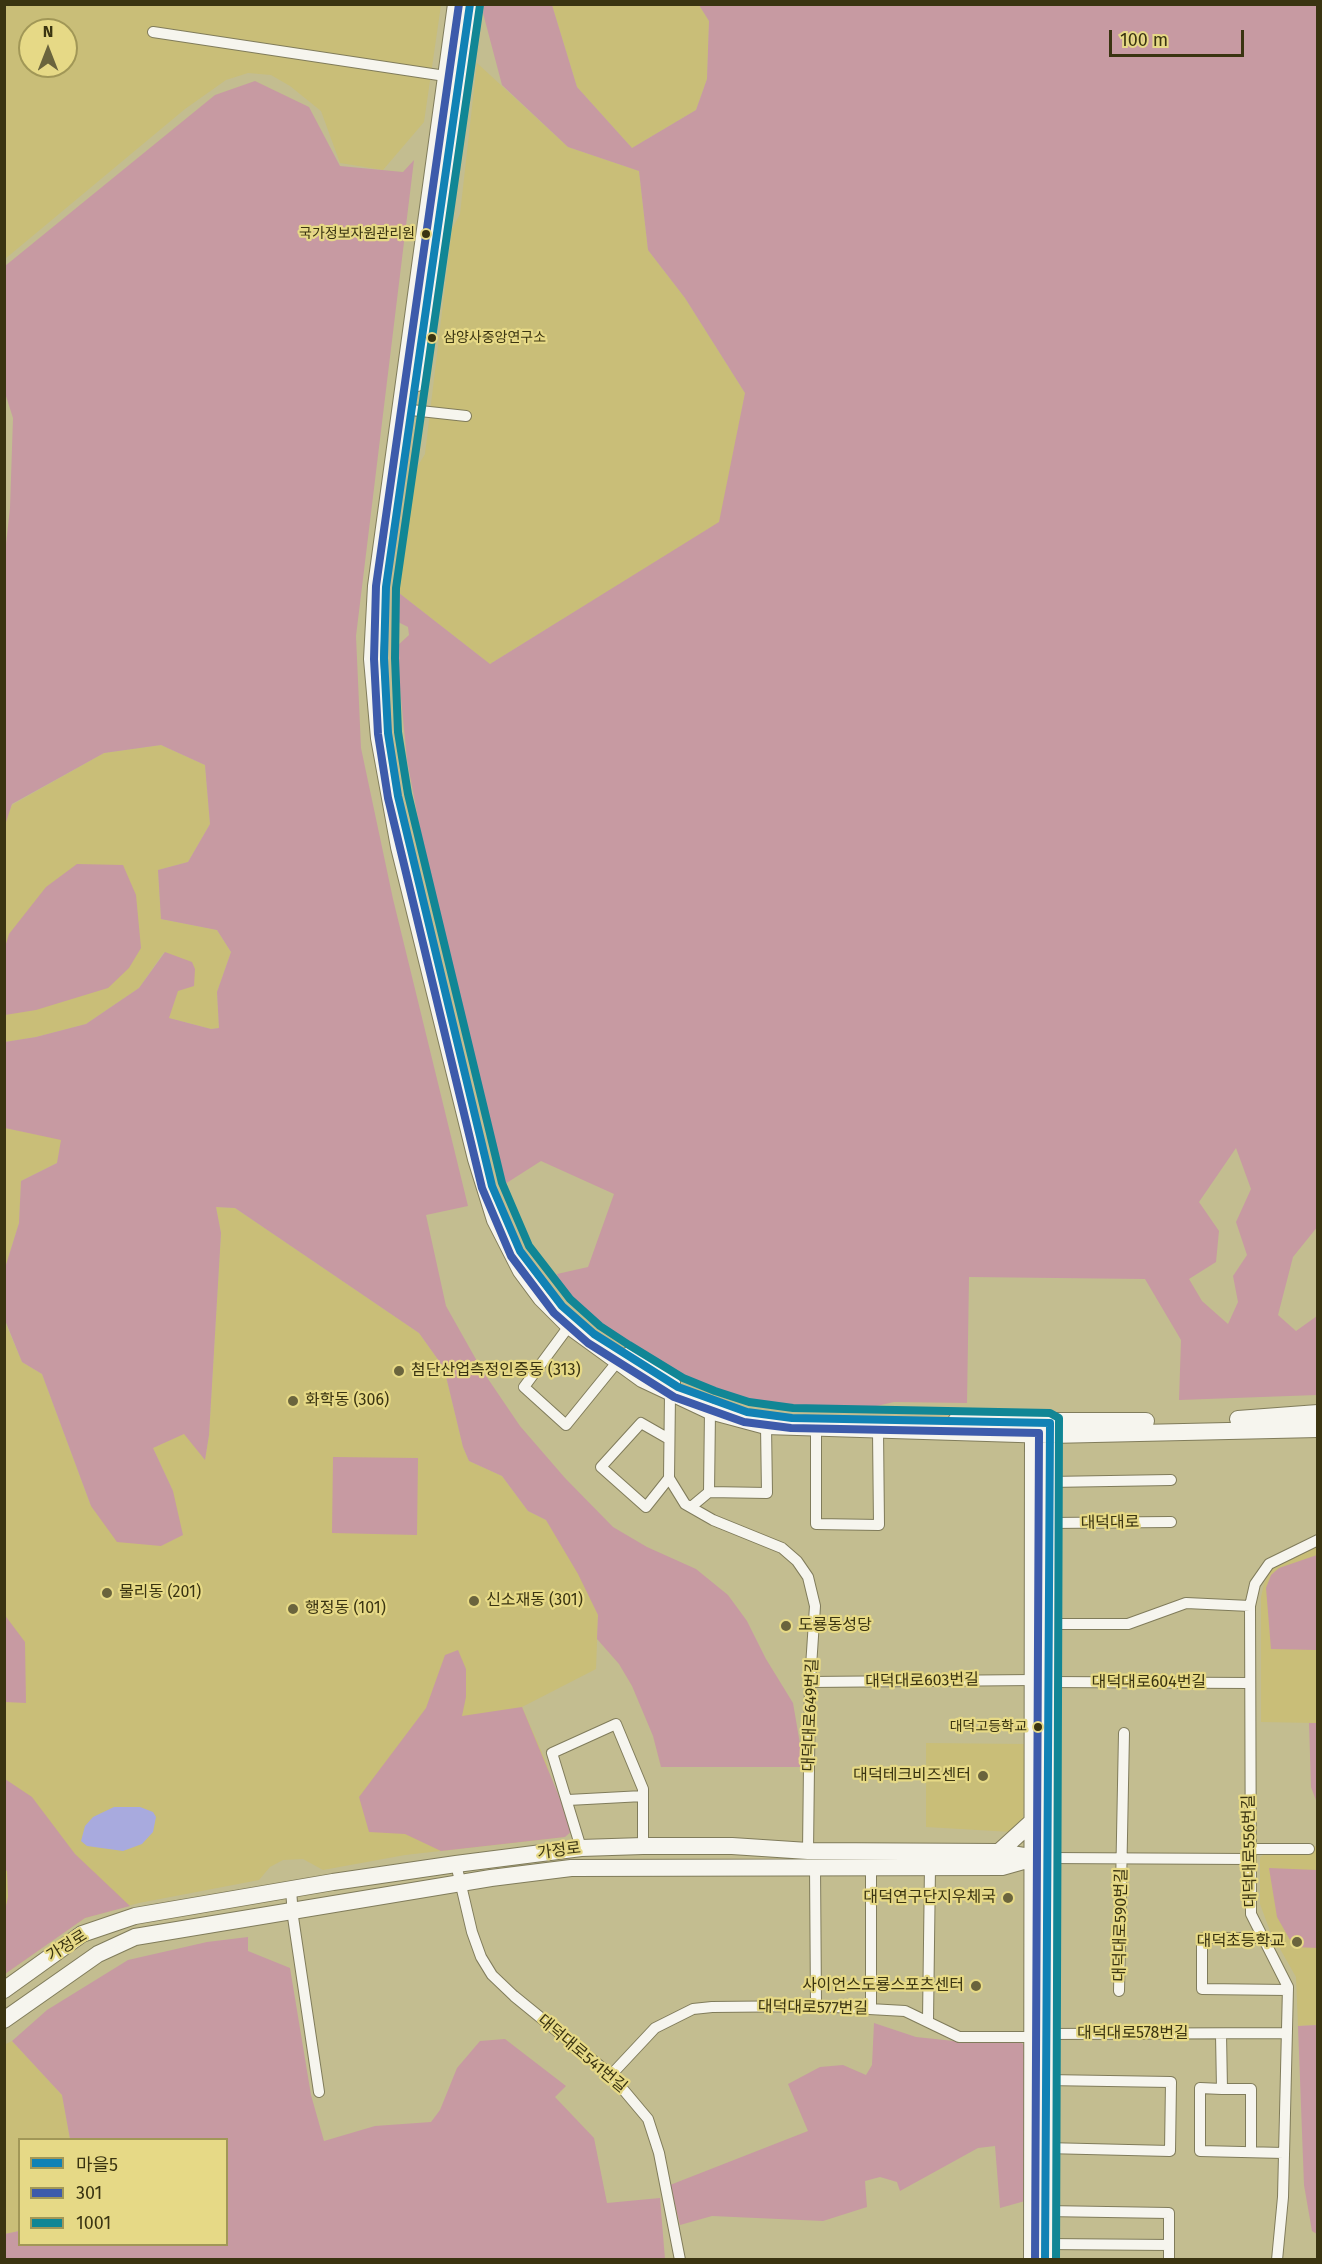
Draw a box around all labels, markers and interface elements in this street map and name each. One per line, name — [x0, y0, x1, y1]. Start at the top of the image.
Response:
north arrow — [18, 18, 78, 78]
scale bar — [1112, 18, 1247, 56]
text: N — [43, 22, 53, 41]
text: 100 m — [1120, 29, 1168, 51]
place label: 국가정보자원관리원 — [299, 226, 415, 242]
marker: 국가정보자원관리원 — [420, 228, 432, 240]
place label: 삼양사중앙연구소 — [443, 330, 546, 346]
marker: 삼양사중앙연구소 — [426, 332, 438, 344]
place label: 첨단산업측정인증동 (313) — [411, 1361, 581, 1381]
marker: 첨단산업측정인증동 (313) — [392, 1364, 406, 1378]
place label: 화학동 (306) — [305, 1391, 389, 1411]
marker: 화학동 (306) — [286, 1394, 300, 1408]
street label: 대덕대로 — [1080, 1513, 1140, 1533]
place label: 물리동 (201) — [119, 1583, 201, 1603]
marker: 물리동 (201) — [100, 1586, 114, 1600]
place label: 신소재동 (301) — [486, 1591, 583, 1611]
marker: 신소재동 (301) — [467, 1594, 481, 1608]
place label: 행정동 (101) — [305, 1599, 386, 1619]
marker: 행정동 (101) — [286, 1602, 300, 1616]
place label: 도룡동성당 — [798, 1616, 872, 1636]
marker: 도룡동성당 — [779, 1619, 793, 1633]
street label: 대덕대로649번길 — [799, 1658, 823, 1772]
street label: 대덕대로603번길 — [865, 1670, 979, 1692]
street label: 대덕대로604번길 — [1092, 1673, 1206, 1693]
place label: 대덕고등학교 — [950, 1719, 1027, 1735]
marker: 대덕고등학교 — [1032, 1721, 1044, 1733]
place label: 대덕테크비즈센터 — [853, 1766, 971, 1786]
marker: 대덕테크비즈센터 — [976, 1769, 990, 1783]
street label: 대덕대로556번길 — [1239, 1794, 1261, 1908]
street label: 가정로 — [536, 1839, 582, 1863]
street label: 대덕대로590번길 — [1110, 1868, 1132, 1982]
place label: 대덕연구단지우체국 — [864, 1888, 996, 1908]
marker: 대덕연구단지우체국 — [1001, 1891, 1015, 1905]
street label: 가정로 — [43, 1926, 91, 1966]
place label: 대덕초등학교 — [1197, 1932, 1285, 1952]
marker: 대덕초등학교 — [1290, 1935, 1304, 1949]
place label: 사이언스도룡스포츠센터 — [802, 1976, 964, 1996]
marker: 사이언스도룡스포츠센터 — [969, 1979, 983, 1993]
street label: 대덕대로577번길 — [758, 1997, 868, 2019]
street label: 대덕대로541번길 — [533, 2011, 631, 2097]
street label: 대덕대로578번길 — [1077, 2024, 1189, 2044]
legend — [18, 2138, 228, 2246]
text: 마을5 — [76, 2154, 118, 2176]
text: 301 — [76, 2182, 102, 2204]
text: 1001 — [76, 2212, 111, 2234]

